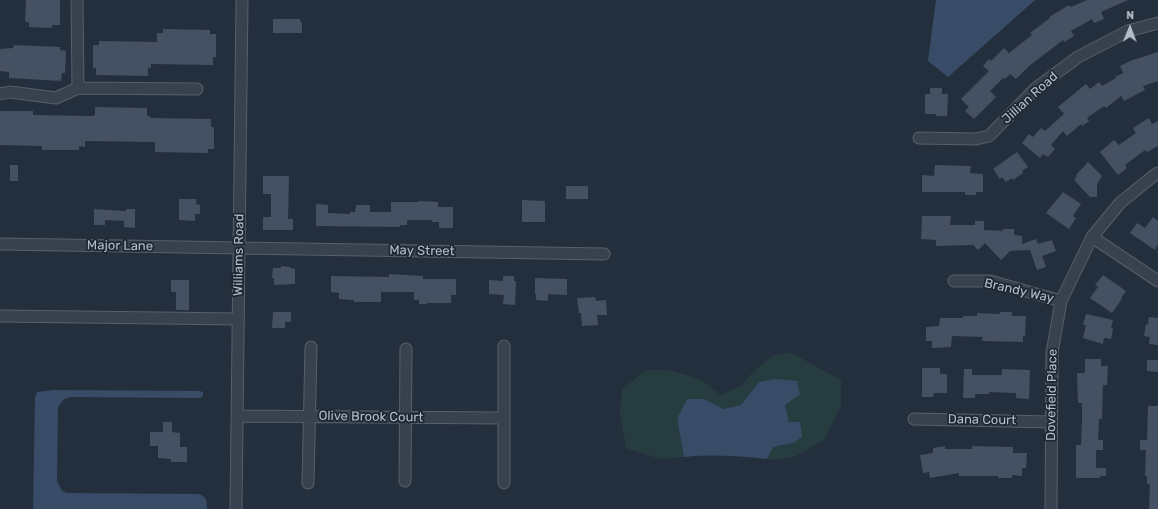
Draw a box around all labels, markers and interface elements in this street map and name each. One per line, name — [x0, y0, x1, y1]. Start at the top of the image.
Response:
north arrow — [1110, 8, 1150, 48]
text: N — [1126, 9, 1134, 22]
street label: Jillian Road — [999, 69, 1061, 127]
street label: Williams Road — [230, 214, 248, 296]
street label: Major Lane — [87, 238, 153, 254]
street label: May Street — [389, 243, 455, 259]
street label: Brandy Way — [983, 275, 1055, 307]
street label: Dovefield Place — [1043, 349, 1061, 441]
street label: Olive Brook Court — [318, 408, 424, 426]
street label: Dana Court — [948, 412, 1016, 428]

